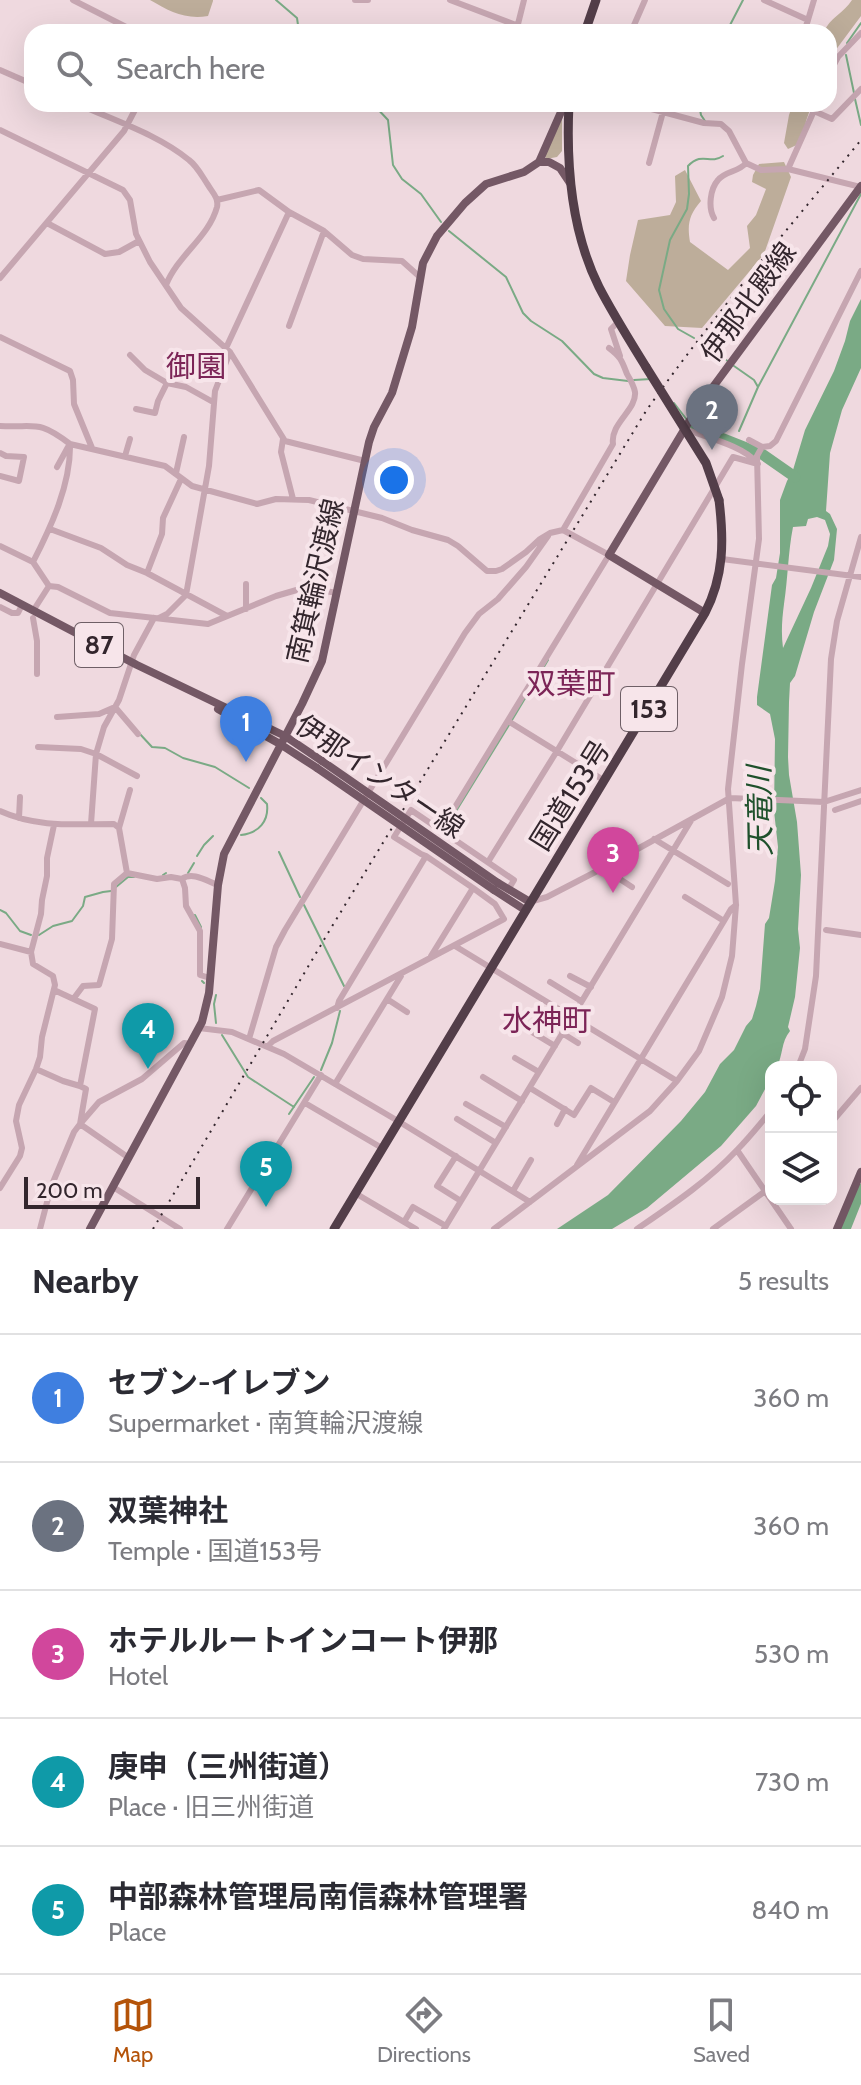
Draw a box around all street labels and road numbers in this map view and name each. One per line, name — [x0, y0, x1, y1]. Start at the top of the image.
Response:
street label: 伊那北殿線 — [693, 235, 803, 369]
street label: 南箕輪沢渡線 — [280, 495, 350, 667]
road number: 87 — [75, 623, 123, 667]
road number: 153 — [621, 687, 677, 731]
street label: 伊那インター線 — [289, 707, 471, 845]
street label: 国道153号 — [523, 734, 617, 856]

